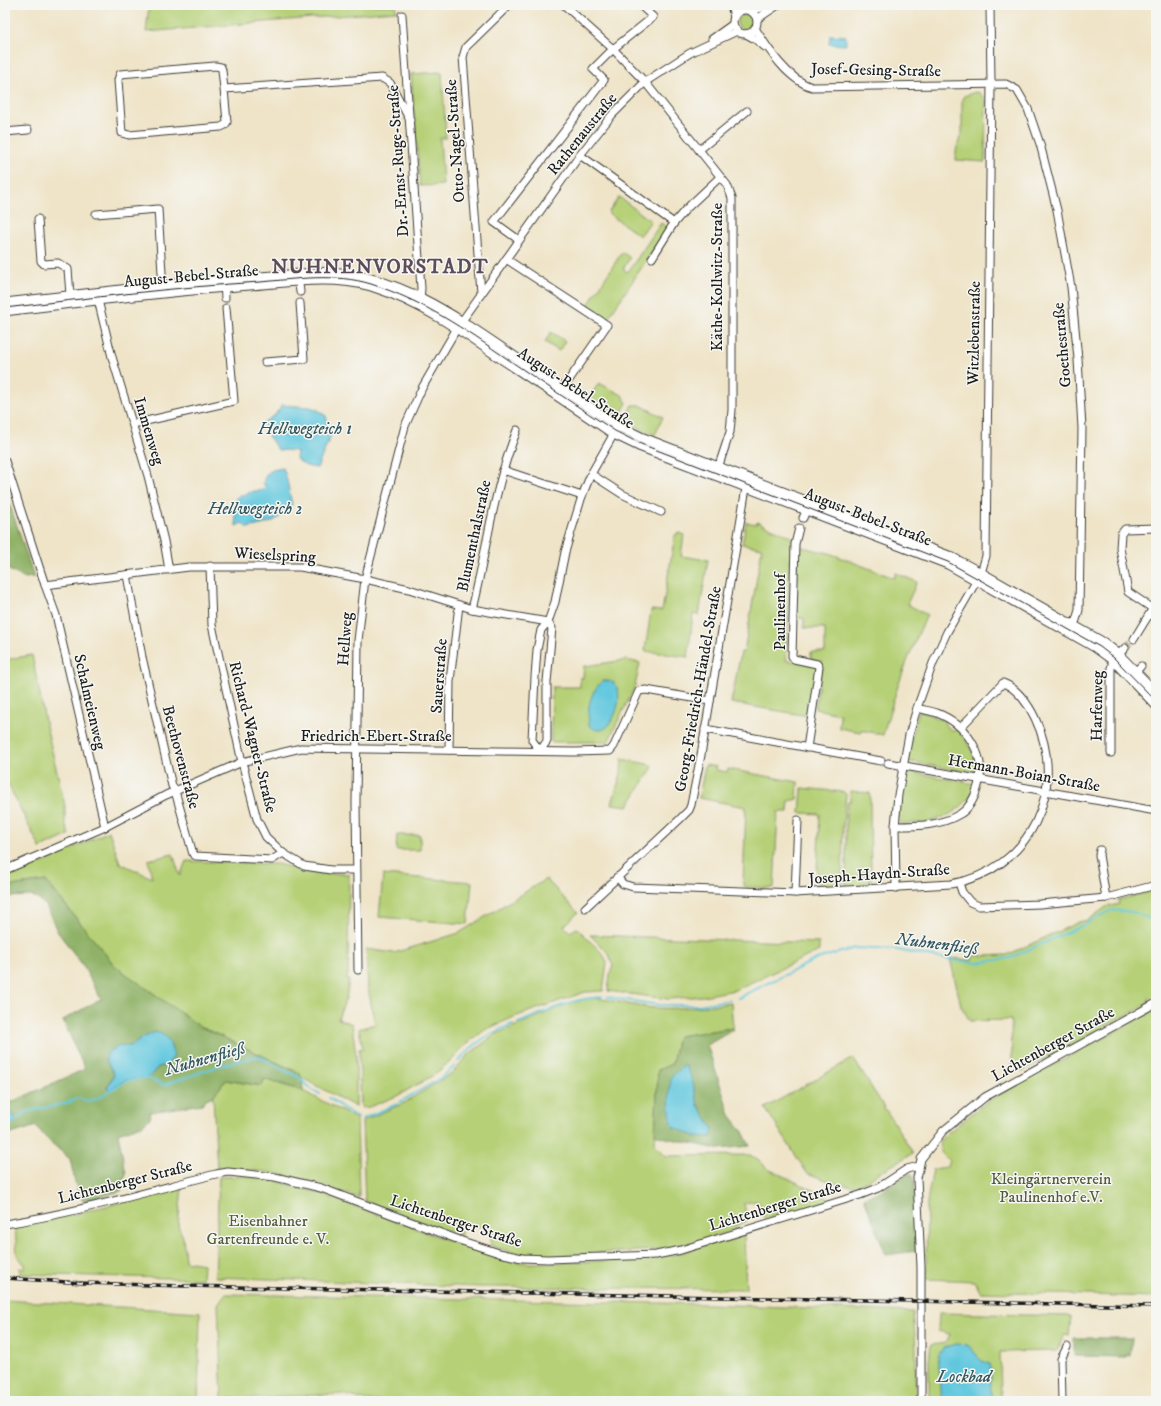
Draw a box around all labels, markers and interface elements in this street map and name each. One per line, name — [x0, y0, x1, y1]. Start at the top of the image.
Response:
street label: Josef-Gesing-Straße — [809, 59, 941, 81]
street label: Otto-Nagel-Straße — [441, 78, 469, 203]
street label: Dr.-Ernst-Ruge-Straße — [383, 84, 413, 238]
street label: Rathenaustraße — [543, 89, 621, 179]
street label: Käthe-Kollwitz-Straße — [707, 202, 727, 351]
district label: NUHNENVORSTADT — [271, 255, 489, 280]
street label: August-Bebel-Straße — [123, 260, 260, 292]
street label: Witzlebenstraße — [963, 280, 985, 386]
street label: Goethestraße — [1048, 301, 1076, 388]
street label: August-Bebel-Straße — [514, 343, 638, 433]
street label: Immenweg — [129, 395, 169, 468]
water label: Hellwegteich 1 — [257, 418, 352, 440]
street label: Blumenthalstraße — [452, 478, 496, 594]
street label: August-Bebel-Straße — [801, 483, 935, 551]
water label: Hellwegteich 2 — [207, 498, 302, 520]
street label: Wieselspring — [233, 543, 317, 567]
street label: Paulinenhof — [770, 571, 790, 651]
street label: Georg-Friedrich-Händel-Straße — [670, 584, 726, 793]
street label: Hellweg — [333, 611, 357, 667]
street label: Sauerstraße — [426, 638, 452, 714]
street label: Schalmeienweg — [69, 652, 111, 752]
street label: Richard-Wagner-Straße — [224, 659, 282, 815]
street label: Harfenweg — [1086, 670, 1108, 742]
street label: Beethovenstraße — [158, 703, 204, 811]
street label: Friedrich-Ebert-Straße — [300, 726, 452, 746]
street label: Hermann-Boian-Straße — [946, 750, 1102, 796]
street label: Joseph-Haydn-Straße — [806, 859, 951, 889]
water label: Nuhnenfließ — [894, 928, 981, 960]
street label: Lichtenberger Straße — [988, 1002, 1118, 1086]
water label: Nuhnenfließ — [161, 1037, 249, 1081]
street label: Lichtenberger Straße — [56, 1156, 194, 1208]
park label: Kleingärtnerverein Paulinenhof e.V. — [991, 1169, 1112, 1207]
street label: Lichtenberger Straße — [706, 1176, 844, 1236]
street label: Lichtenberger Straße — [388, 1190, 525, 1252]
park label: Eisenbahner Gartenfreunde e. V. — [207, 1211, 330, 1249]
water label: Lockbad — [936, 1366, 994, 1388]

